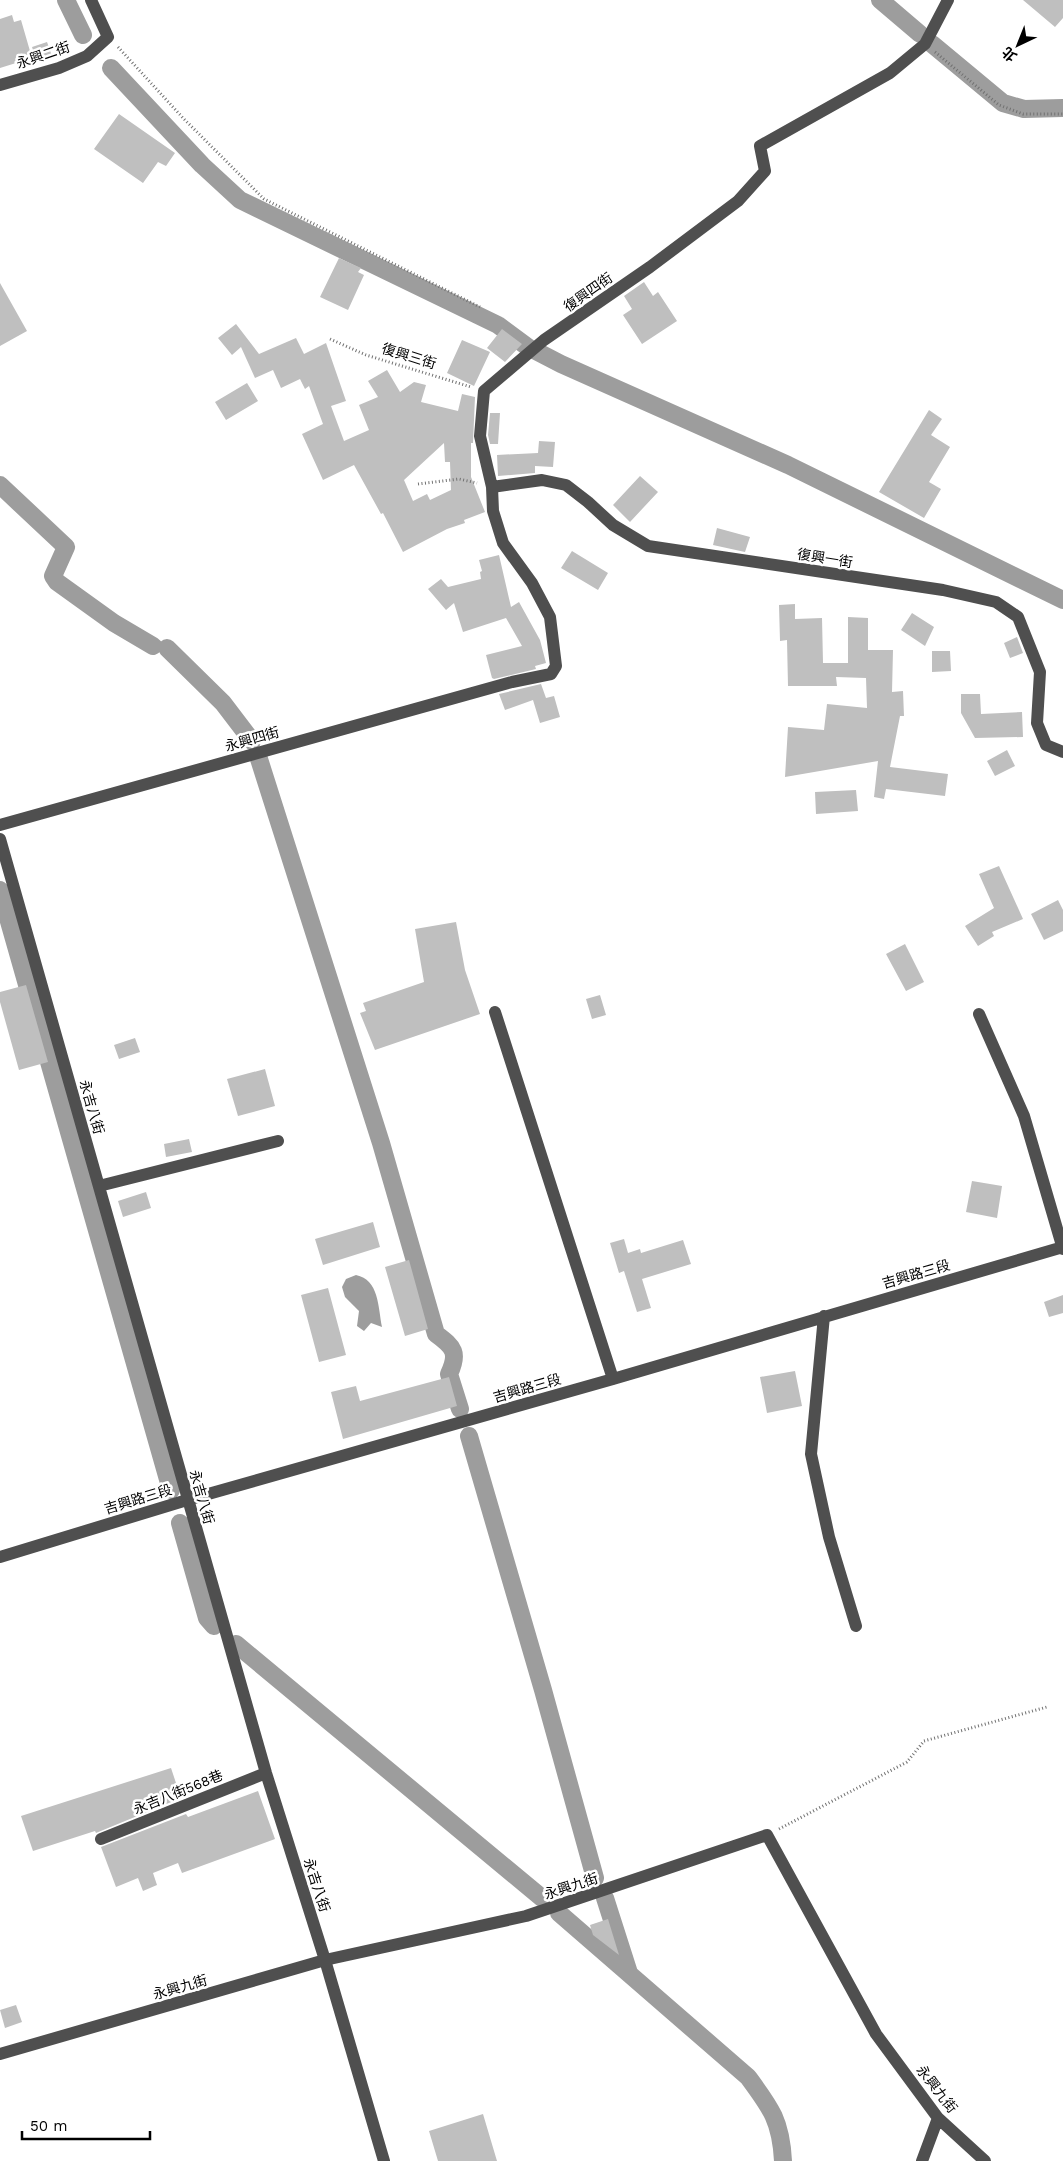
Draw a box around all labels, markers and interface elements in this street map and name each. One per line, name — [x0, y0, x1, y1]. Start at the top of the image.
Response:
north arrow — [993, 20, 1043, 70]
street label: 永興二街 — [14, 38, 72, 72]
text: 北 — [999, 44, 1020, 65]
street label: 復興四街 — [560, 269, 616, 315]
street label: 復興三街 — [380, 340, 438, 372]
street label: 復興一街 — [796, 546, 854, 570]
street label: 永興四街 — [223, 724, 281, 754]
street label: 永吉八街 — [77, 1078, 107, 1136]
street label: 吉興路三段 — [880, 1257, 952, 1291]
street label: 吉興路三段 — [491, 1371, 563, 1405]
street label: 永吉八街 — [187, 1468, 217, 1526]
street label: 吉興路三段 — [102, 1481, 174, 1517]
street label: 永吉八街568巷 — [131, 1767, 225, 1817]
street label: 永吉八街 — [301, 1856, 333, 1914]
street label: 永興九街 — [542, 1870, 600, 1902]
street label: 永興九街 — [151, 1972, 209, 2002]
street label: 永興九街 — [913, 2062, 961, 2116]
scale bar — [22, 2108, 150, 2140]
text: 50 m — [30, 2117, 67, 2135]

